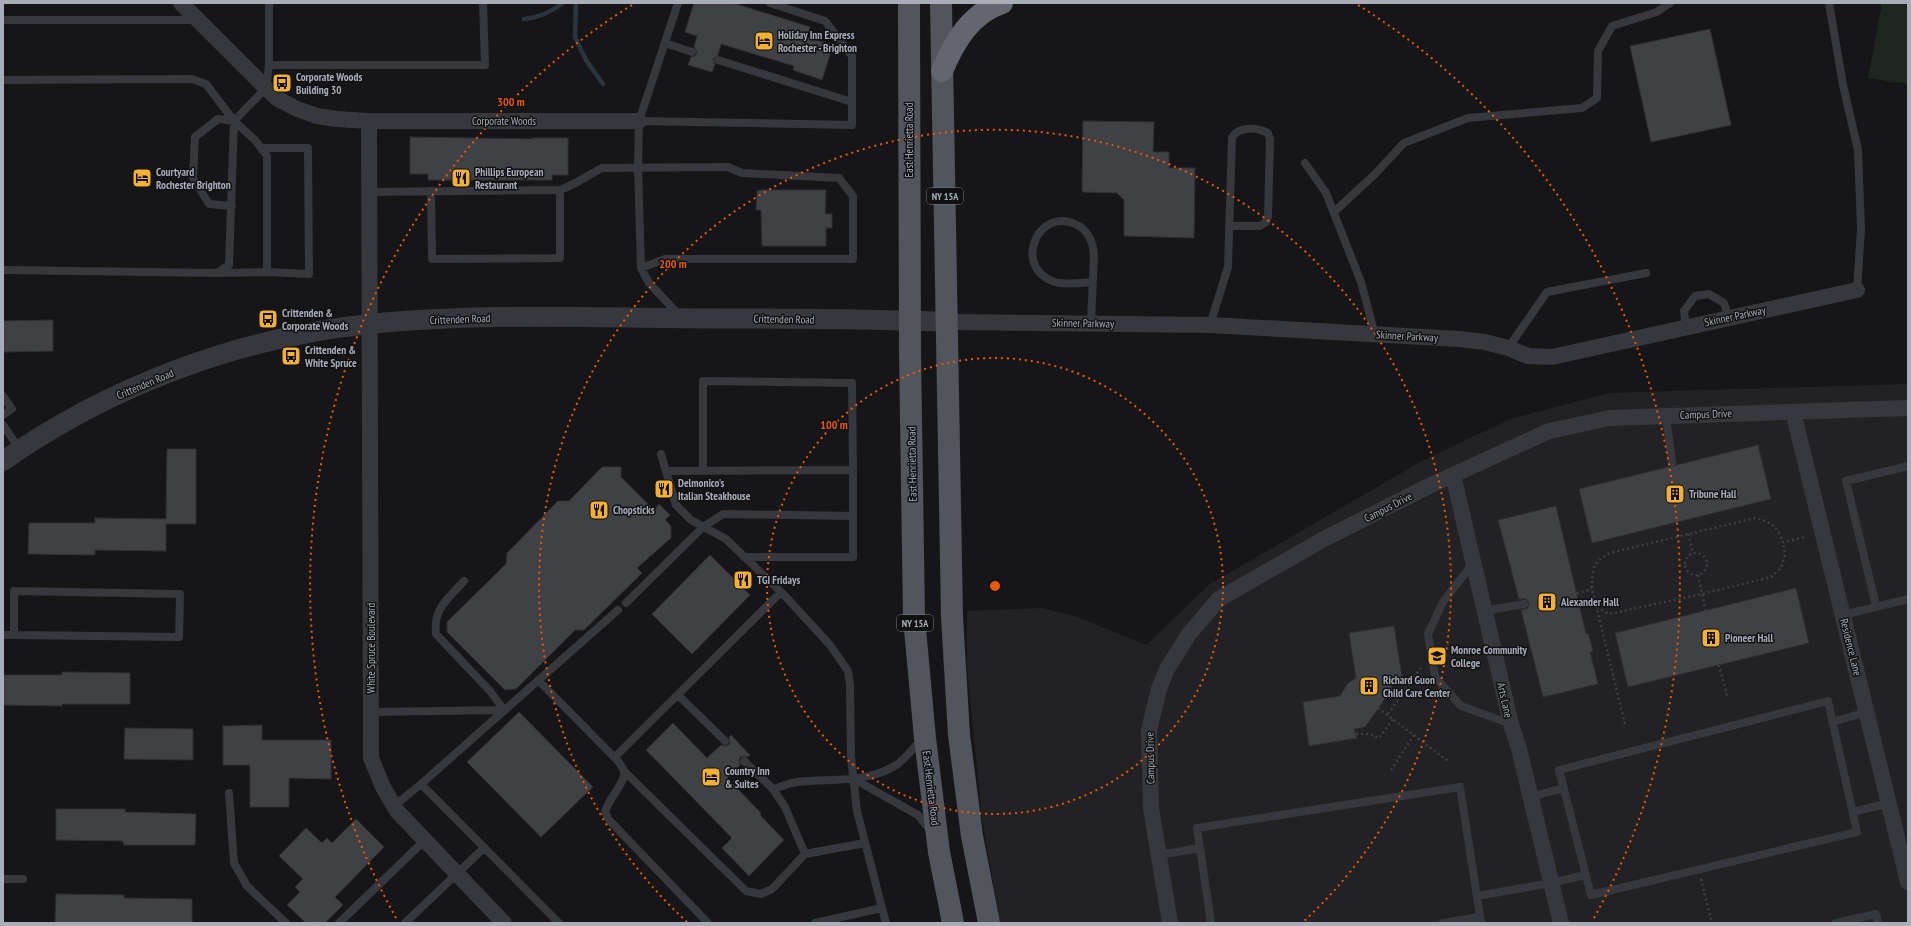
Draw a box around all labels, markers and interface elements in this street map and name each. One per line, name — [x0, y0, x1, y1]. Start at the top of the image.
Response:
place label: Holiday Inn Express Rochester - Brighton — [778, 28, 857, 55]
hotel icon: Holiday Inn Express Rochester - Brighton — [753, 30, 775, 52]
place label: Corporate Woods Building 30 — [296, 70, 362, 97]
bus stop icon: Corporate Woods Building 30 — [271, 72, 293, 94]
text: 300 m — [497, 94, 525, 109]
street label: East Henrietta Road — [902, 102, 916, 177]
street label: Corporate Woods — [472, 114, 536, 128]
place label: Courtyard Rochester Brighton — [156, 165, 231, 192]
place label: Phillips European Restaurant — [475, 165, 543, 192]
hotel icon: Courtyard Rochester Brighton — [131, 167, 153, 189]
restaurant icon: Phillips European Restaurant — [450, 167, 472, 189]
road number: NY 15A — [927, 188, 963, 204]
text: 200 m — [659, 256, 687, 271]
street label: Skinner Parkway — [1703, 303, 1768, 329]
place label: Crittenden & Corporate Woods — [282, 306, 348, 333]
bus stop icon: Crittenden & Corporate Woods — [257, 308, 279, 330]
street label: Crittenden Road — [429, 311, 491, 327]
street label: Crittenden Road — [753, 311, 815, 327]
street label: Skinner Parkway — [1052, 315, 1115, 331]
street label: Skinner Parkway — [1376, 327, 1439, 345]
place label: Crittenden & White Spruce — [304, 343, 357, 370]
bus stop icon: Crittenden & White Spruce — [280, 345, 302, 367]
street label: Crittenden Road — [114, 366, 176, 402]
street label: Campus Drive — [1680, 406, 1733, 422]
text: 100 m — [820, 417, 848, 432]
street label: East Henrietta Road — [904, 426, 920, 502]
place label: Delmonico's Italian Steakhouse — [678, 476, 751, 503]
restaurant icon: Delmonico's Italian Steakhouse — [653, 478, 675, 500]
building icon: Tribune Hall — [1664, 483, 1686, 505]
place label: Tribune Hall — [1689, 487, 1737, 501]
street label: Campus Drive — [1362, 489, 1415, 525]
restaurant icon: Chopsticks — [588, 499, 610, 521]
place label: Chopsticks — [613, 503, 655, 517]
restaurant icon: TGI Fridays — [732, 569, 754, 591]
place label: TGI Fridays — [757, 573, 800, 587]
centre of rings — [988, 579, 1002, 593]
building icon: Alexander Hall — [1536, 591, 1558, 613]
place label: Alexander Hall — [1560, 595, 1619, 609]
street label: White Spruce Boulevard — [364, 603, 378, 693]
road number: NY 15A — [897, 615, 933, 631]
street label: Residence Lane — [1837, 617, 1865, 677]
building icon: Pioneer Hall — [1700, 627, 1722, 649]
place label: Pioneer Hall — [1725, 631, 1774, 645]
place label: Monroe Community College — [1451, 643, 1528, 670]
school or university icon: Monroe Community College — [1426, 645, 1448, 667]
place label: Richard Guon Child Care Center — [1383, 673, 1451, 700]
building icon: Richard Guon Child Care Center — [1358, 675, 1380, 697]
street label: Arts Lane — [1494, 681, 1516, 719]
street label: Campus Drive — [1143, 731, 1157, 784]
street label: East Henrietta Road — [919, 750, 943, 826]
place label: Country Inn & Suites — [725, 764, 770, 791]
hotel icon: Country Inn & Suites — [700, 766, 722, 788]

